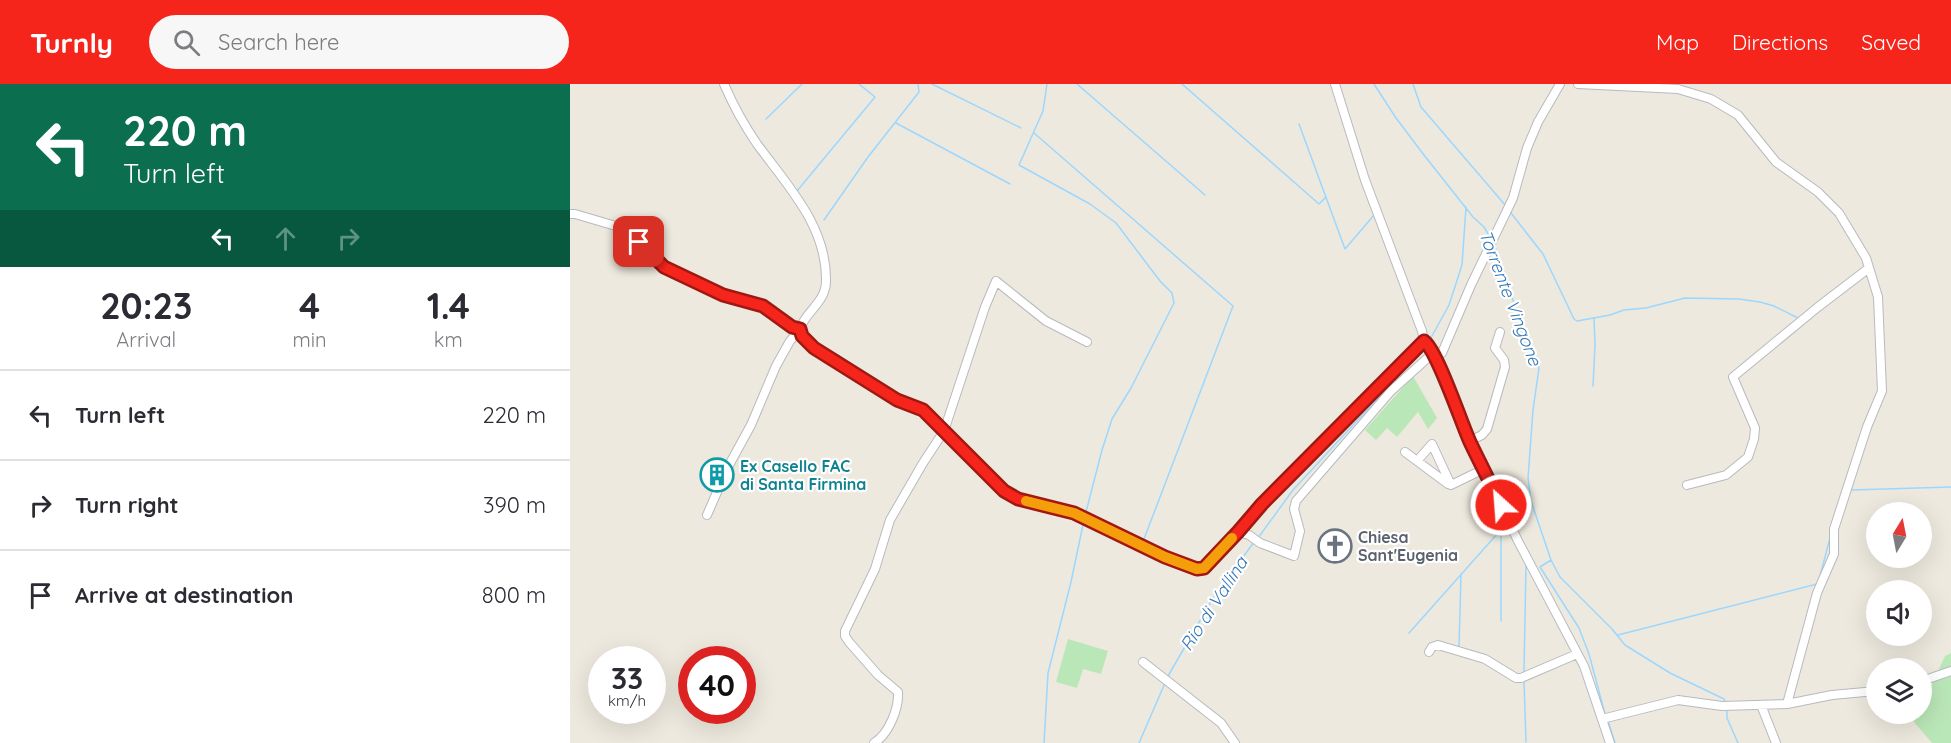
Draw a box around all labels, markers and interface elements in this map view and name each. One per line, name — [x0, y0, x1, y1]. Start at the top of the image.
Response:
search box — [149, 15, 569, 69]
text: Turnly — [30, 25, 113, 60]
icon: search — [170, 26, 203, 59]
text: Search here — [218, 28, 339, 56]
text: Map — [1656, 29, 1699, 55]
text: Directions — [1732, 29, 1828, 55]
text: Saved — [1861, 29, 1921, 55]
text: 220 m — [123, 104, 247, 157]
icon: left — [24, 108, 102, 186]
text: Turn left — [123, 156, 225, 190]
pin — [613, 216, 664, 267]
icon: left — [206, 222, 239, 255]
icon: ahead — [269, 222, 302, 255]
icon: right — [332, 222, 365, 255]
icon: arrive — [622, 225, 655, 258]
water label: Torrente Vingone — [1474, 227, 1547, 370]
text: 20:23 — [100, 283, 192, 328]
text: 4 — [299, 283, 320, 328]
text: 1.4 — [427, 283, 470, 328]
text: Arrival — [116, 327, 176, 352]
text: min — [293, 327, 327, 352]
text: km — [434, 327, 463, 352]
icon: left — [24, 399, 57, 432]
text: Turn left — [75, 401, 165, 429]
text: 220 m — [482, 401, 546, 429]
place label: Ex Casello FAC di Santa Firmina — [740, 456, 866, 494]
building icon: Ex Casello FAC di Santa Firmina — [699, 457, 735, 493]
position arrow — [1469, 473, 1533, 537]
icon: right — [24, 489, 57, 522]
text: Turn right — [75, 491, 179, 519]
text: 390 m — [483, 491, 546, 519]
north arrow — [1866, 502, 1932, 568]
map controls — [1866, 502, 1932, 724]
place label: Chiesa Sant'Eugenia — [1358, 527, 1458, 565]
church icon: Chiesa Sant'Eugenia — [1317, 528, 1353, 564]
water label: Rio di Vallina — [1175, 551, 1253, 655]
icon: arrive — [24, 579, 57, 612]
button: sound — [1866, 580, 1932, 646]
text: Arrive at destination — [75, 581, 293, 609]
text: 800 m — [482, 581, 546, 609]
speed limit sign: 40 — [678, 646, 756, 724]
button: layers — [1866, 658, 1932, 724]
text: 33 — [611, 659, 643, 697]
text: km/h — [608, 691, 646, 710]

